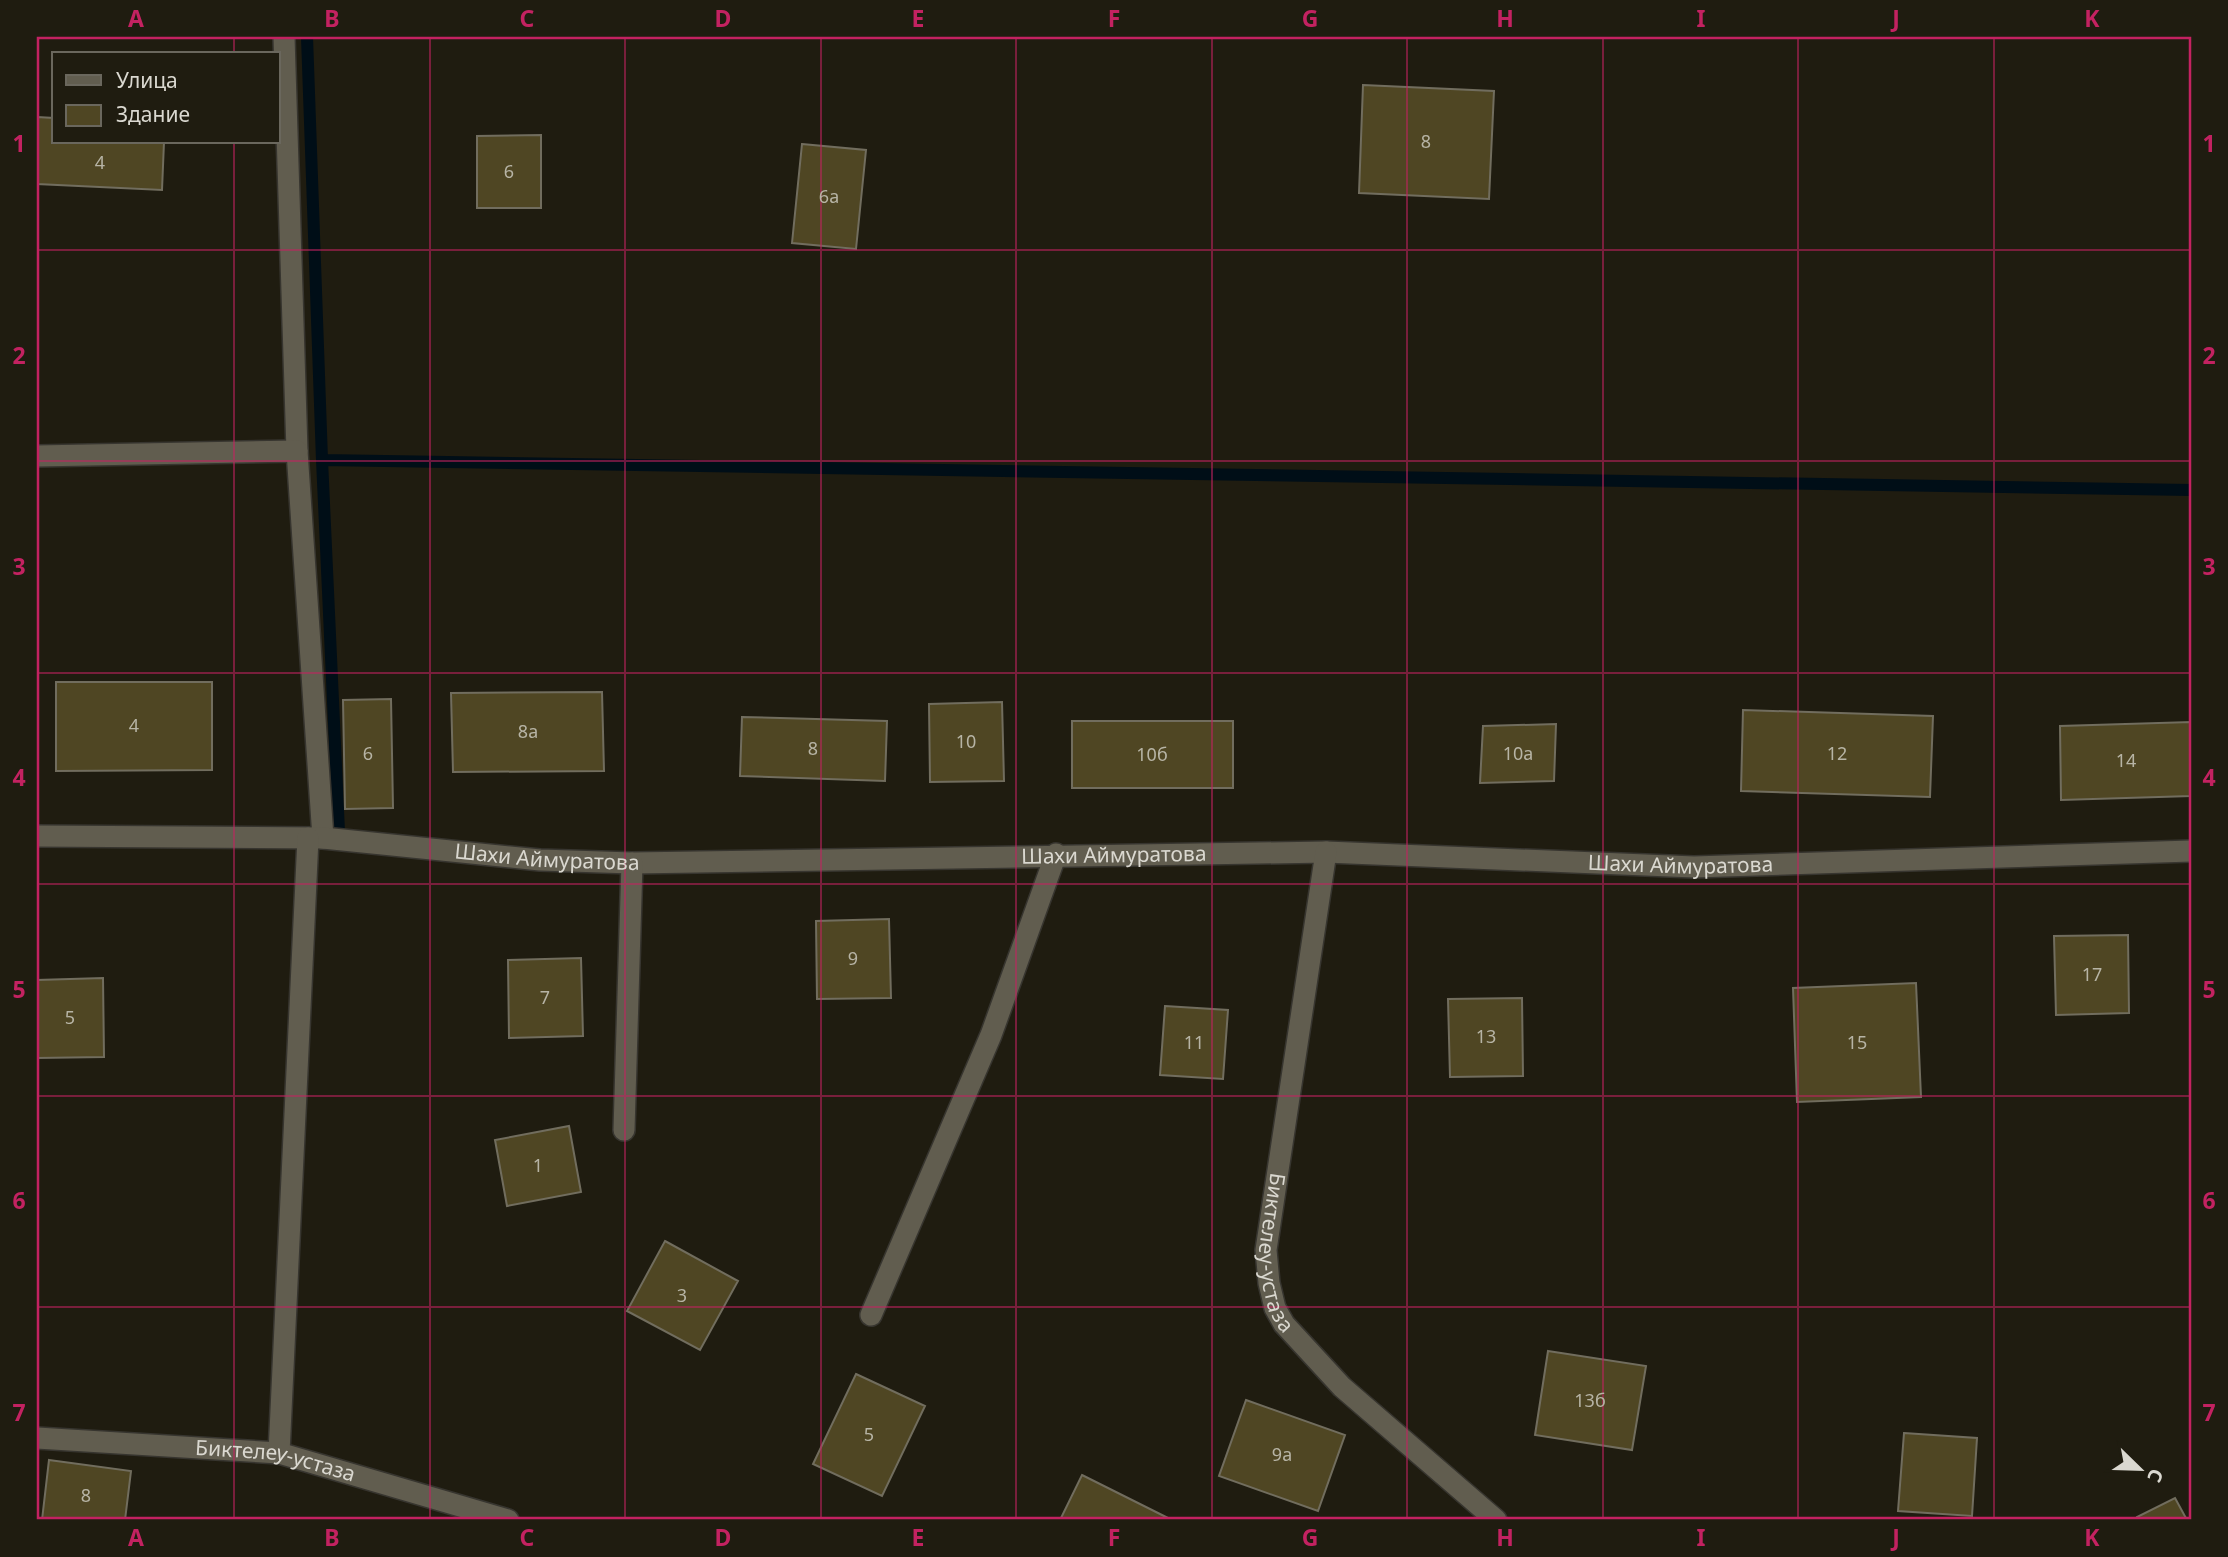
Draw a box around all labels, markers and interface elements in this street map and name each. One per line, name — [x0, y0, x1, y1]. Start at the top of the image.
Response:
text: A — [128, 2, 144, 34]
text: B — [324, 2, 340, 34]
text: C — [520, 2, 535, 34]
text: D — [715, 2, 731, 34]
text: E — [912, 2, 924, 34]
text: F — [1108, 2, 1120, 34]
text: G — [1302, 2, 1318, 34]
text: H — [1496, 2, 1514, 34]
text: I — [1697, 2, 1706, 34]
text: J — [1890, 2, 1900, 34]
text: K — [2084, 2, 2100, 34]
legend — [52, 52, 280, 144]
text: Улица — [116, 66, 178, 94]
text: Здание — [116, 100, 190, 128]
text: 1 — [12, 127, 26, 159]
text: 1 — [2202, 127, 2216, 159]
house number: 8 — [1421, 129, 1431, 153]
house number: 4 — [95, 150, 105, 174]
house number: 6 — [504, 159, 514, 183]
house number: 6а — [819, 184, 839, 208]
text: 2 — [12, 339, 26, 371]
text: 2 — [2202, 339, 2216, 371]
text: 3 — [12, 550, 26, 582]
text: 3 — [2202, 550, 2216, 582]
house number: 4 — [129, 713, 139, 737]
house number: 8а — [518, 719, 538, 743]
house number: 10 — [956, 729, 976, 753]
house number: 8 — [808, 736, 818, 760]
house number: 6 — [363, 741, 373, 765]
house number: 10а — [1503, 741, 1533, 765]
house number: 12 — [1827, 741, 1847, 765]
house number: 10б — [1136, 742, 1168, 766]
house number: 14 — [2116, 748, 2136, 772]
text: 4 — [12, 761, 26, 793]
text: 4 — [2202, 761, 2216, 793]
street label: Шахи Аймуратова — [453, 836, 640, 876]
street label: Шахи Аймуратова — [1021, 839, 1207, 870]
street label: Шахи Аймуратова — [1587, 848, 1774, 880]
house number: 9 — [848, 946, 858, 970]
house number: 17 — [2082, 962, 2102, 986]
text: 5 — [12, 973, 26, 1005]
text: 5 — [2202, 973, 2216, 1005]
house number: 7 — [540, 985, 550, 1009]
house number: 5 — [65, 1005, 75, 1029]
house number: 13 — [1476, 1024, 1496, 1048]
house number: 11 — [1184, 1030, 1204, 1054]
house number: 15 — [1847, 1030, 1867, 1054]
house number: 1 — [533, 1153, 543, 1177]
street label: Биктелеу-устаза — [1253, 1171, 1300, 1338]
text: 6 — [12, 1184, 26, 1216]
text: 6 — [2202, 1184, 2216, 1216]
house number: 3 — [677, 1283, 687, 1307]
house number: 13б — [1574, 1388, 1606, 1412]
text: 7 — [12, 1396, 26, 1428]
text: 7 — [2202, 1396, 2216, 1428]
house number: 5 — [864, 1422, 874, 1446]
street label: Биктелеу-устаза — [194, 1433, 359, 1488]
north arrow — [2106, 1434, 2176, 1504]
house number: 9а — [1272, 1442, 1292, 1466]
text: С — [2141, 1465, 2170, 1486]
house number: 8 — [81, 1483, 91, 1507]
text: A — [128, 1521, 144, 1553]
text: B — [324, 1521, 340, 1553]
text: C — [520, 1521, 535, 1553]
text: D — [715, 1521, 731, 1553]
text: E — [912, 1521, 924, 1553]
text: F — [1108, 1521, 1120, 1553]
text: G — [1302, 1521, 1318, 1553]
text: H — [1496, 1521, 1514, 1553]
text: I — [1697, 1521, 1706, 1553]
text: J — [1890, 1521, 1900, 1553]
text: K — [2084, 1521, 2100, 1553]

